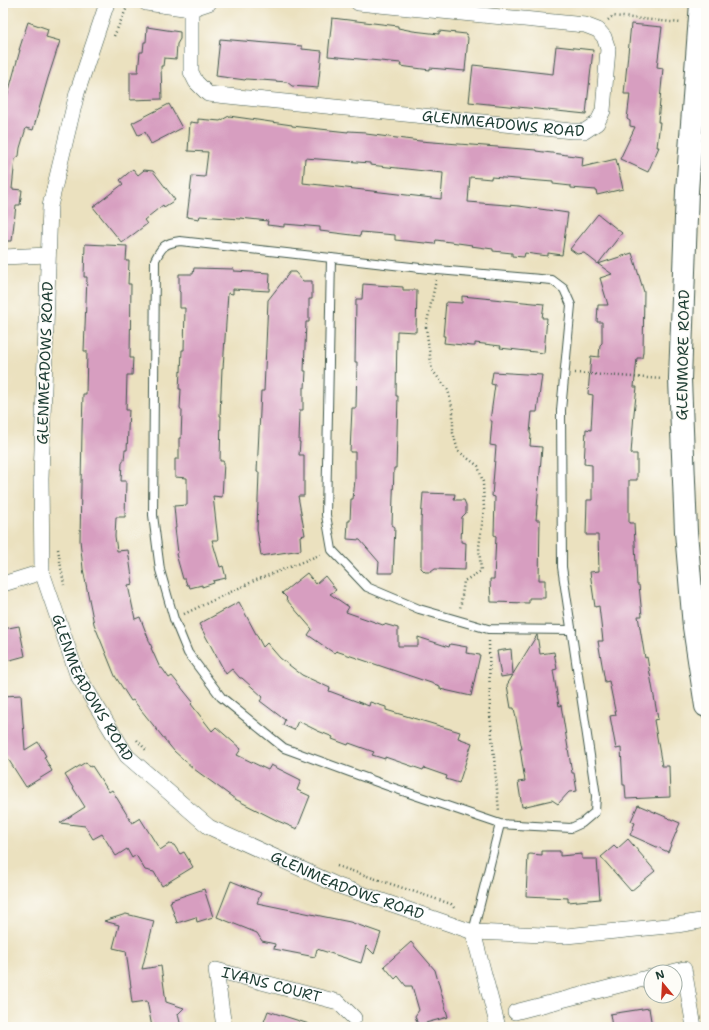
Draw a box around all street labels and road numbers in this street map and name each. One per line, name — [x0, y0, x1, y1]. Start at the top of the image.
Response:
street label: GLENMEADOWS ROAD — [421, 106, 585, 141]
street label: GLENMEADOWS ROAD — [32, 281, 58, 445]
street label: GLENMORE ROAD — [672, 289, 694, 421]
street label: GLENMEADOWS ROAD — [47, 611, 138, 765]
street label: GLENMEADOWS ROAD — [267, 846, 427, 925]
street label: IVANS COURT — [220, 962, 324, 1007]

